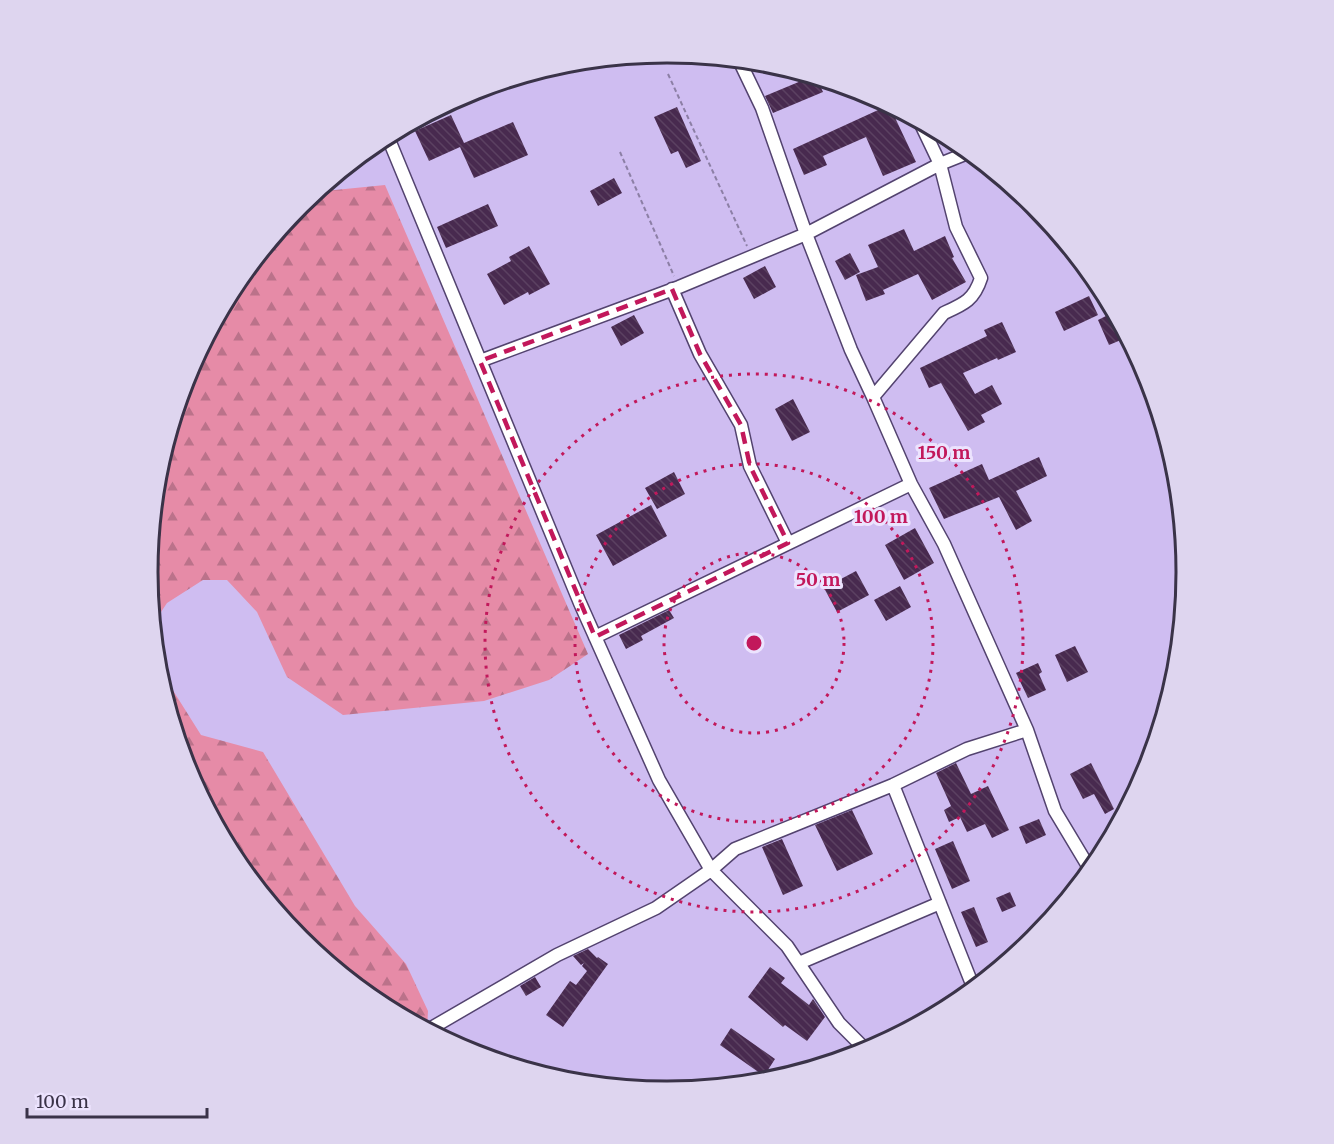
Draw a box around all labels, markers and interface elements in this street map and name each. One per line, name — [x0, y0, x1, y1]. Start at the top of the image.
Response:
text: 150 m — [918, 441, 970, 464]
text: 100 m — [854, 505, 908, 528]
text: 50 m — [796, 568, 840, 591]
centre of rings — [744, 633, 764, 653]
scale bar — [27, 1081, 207, 1119]
text: 100 m — [36, 1090, 89, 1113]

